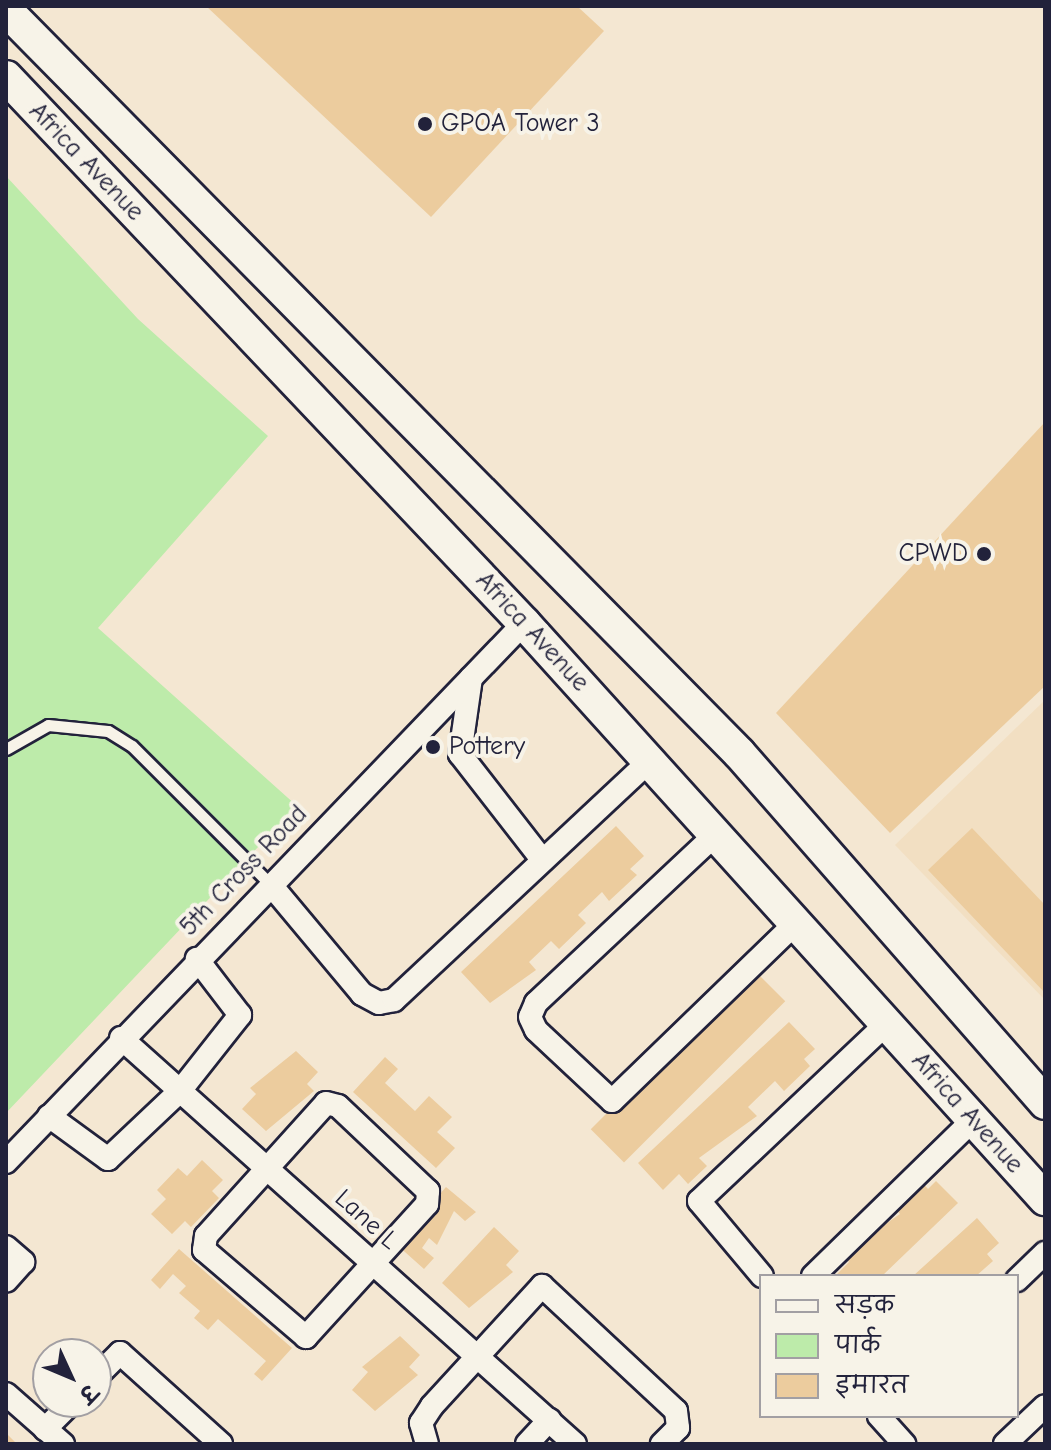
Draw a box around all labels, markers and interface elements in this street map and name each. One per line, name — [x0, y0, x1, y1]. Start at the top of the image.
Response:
street label: Africa Avenue — [22, 96, 150, 228]
place label: GPOA Tower 3 — [441, 108, 600, 140]
marker: GPOA Tower 3 — [416, 115, 434, 133]
place label: CPWD — [899, 538, 968, 570]
marker: CPWD — [975, 545, 993, 563]
street label: Africa Avenue — [469, 566, 595, 698]
place label: Pottery — [449, 731, 525, 763]
marker: Pottery — [424, 738, 442, 756]
street label: 5th Cross Road — [174, 799, 314, 943]
street label: Africa Avenue — [904, 1046, 1030, 1180]
street label: Lane L — [328, 1183, 404, 1257]
legend — [759, 1274, 1019, 1418]
text: सड़क — [835, 1291, 894, 1319]
text: पार्क — [835, 1331, 880, 1359]
north arrow — [32, 1338, 112, 1418]
text: इमारत — [835, 1371, 908, 1399]
text: उ — [73, 1379, 102, 1408]

